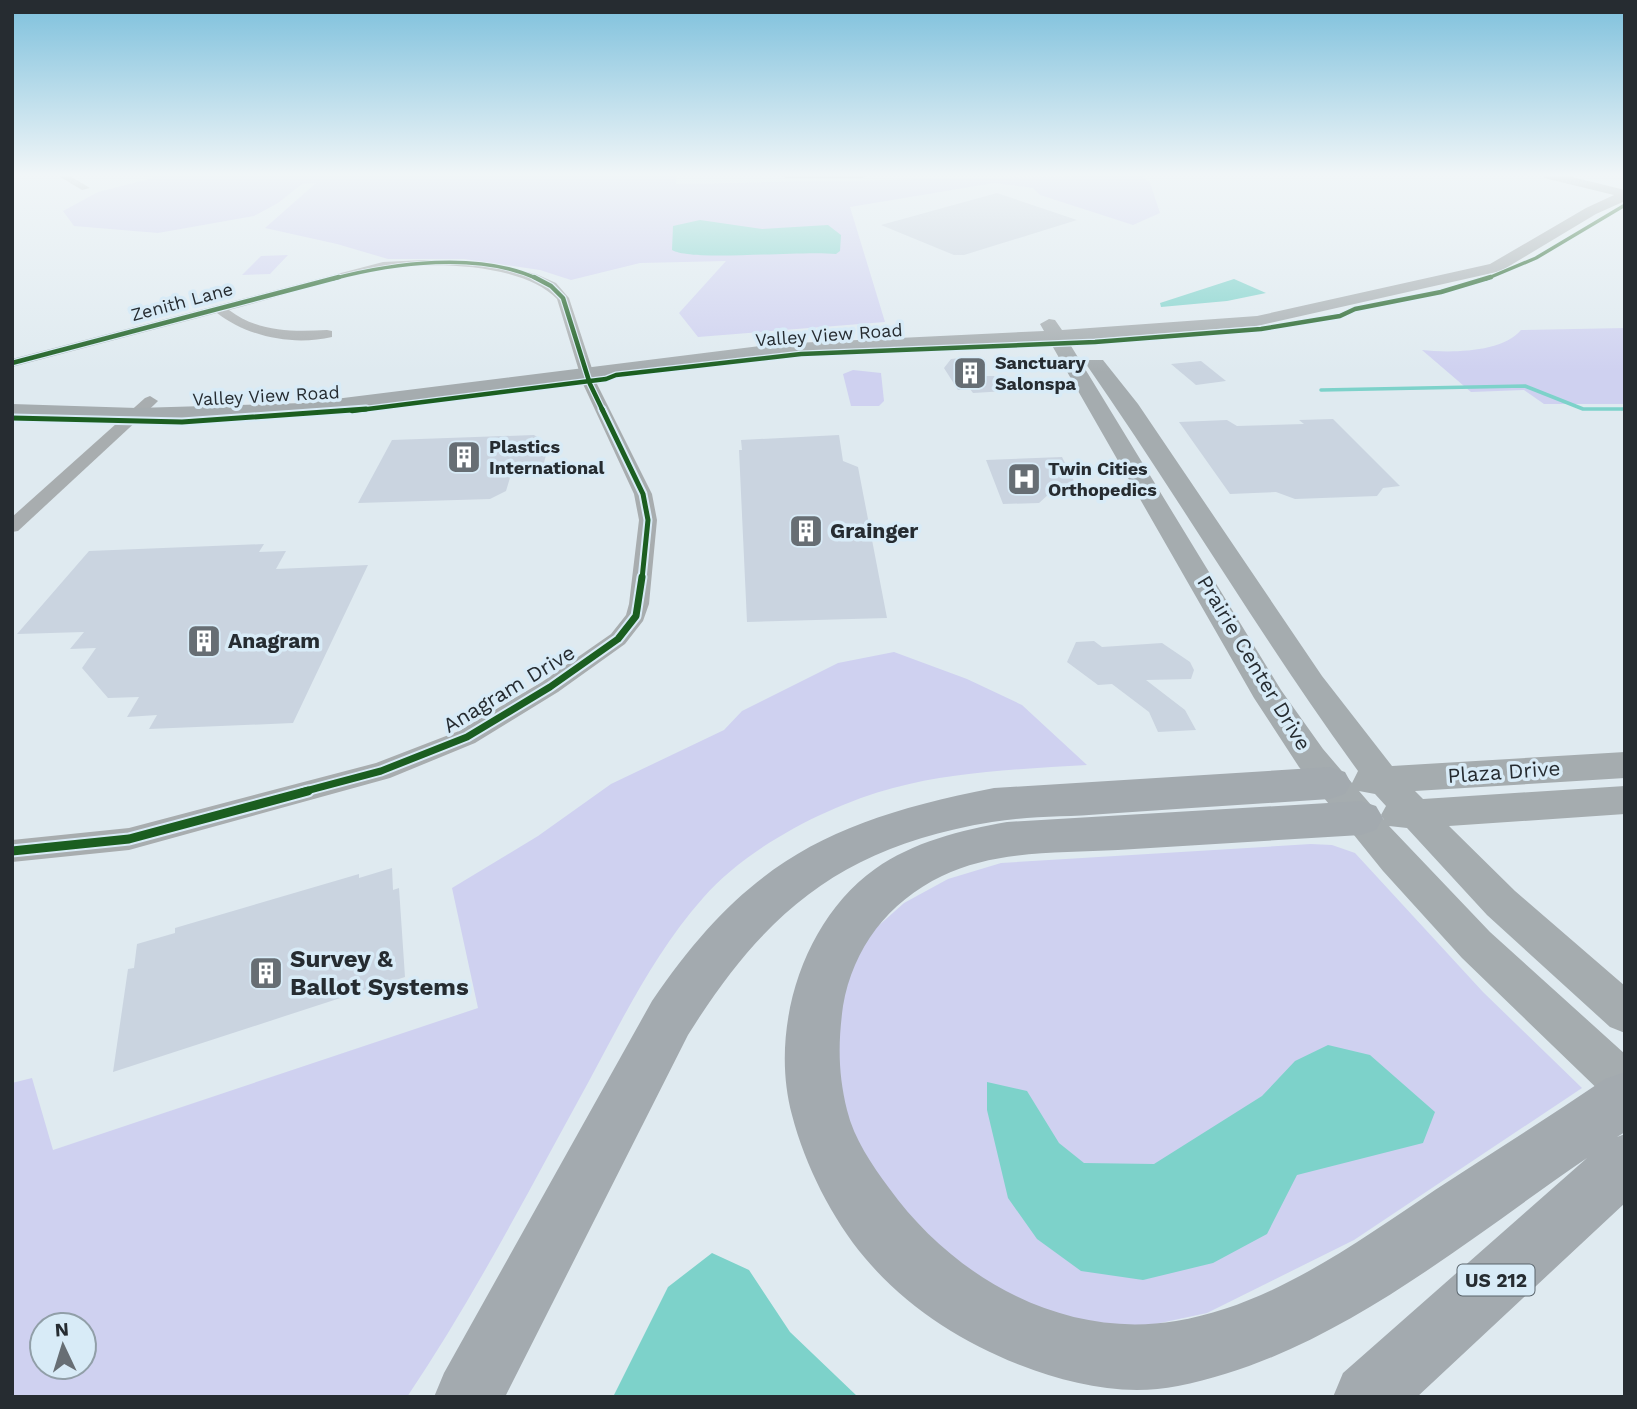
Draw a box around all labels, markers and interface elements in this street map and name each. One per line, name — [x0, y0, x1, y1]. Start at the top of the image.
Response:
street label: Zenith Lane — [129, 278, 235, 325]
street label: Valley View Road — [755, 319, 903, 350]
place label: Sanctuary Salonspa — [995, 352, 1086, 394]
building icon: Sanctuary Salonspa — [951, 354, 989, 392]
street label: Valley View Road — [192, 381, 340, 410]
place label: Plastics International — [489, 436, 605, 478]
building icon: Plastics International — [445, 438, 483, 476]
place label: Twin Cities Orthopedics — [1048, 458, 1157, 500]
hospital icon: Twin Cities Orthopedics — [1005, 460, 1043, 498]
building icon: Grainger — [787, 512, 825, 550]
place label: Grainger — [830, 518, 918, 543]
street label: Prairie Center Drive — [1192, 571, 1317, 755]
building icon: Anagram — [185, 622, 223, 660]
place label: Anagram — [228, 628, 320, 653]
street label: Anagram Drive — [438, 639, 579, 738]
street label: Plaza Drive — [1447, 755, 1561, 788]
place label: Survey & Ballot Systems — [290, 945, 469, 1001]
building icon: Survey & Ballot Systems — [247, 954, 285, 992]
road number: US 212 — [1458, 1264, 1534, 1296]
north arrow — [28, 1311, 98, 1381]
text: N — [54, 1318, 70, 1342]

